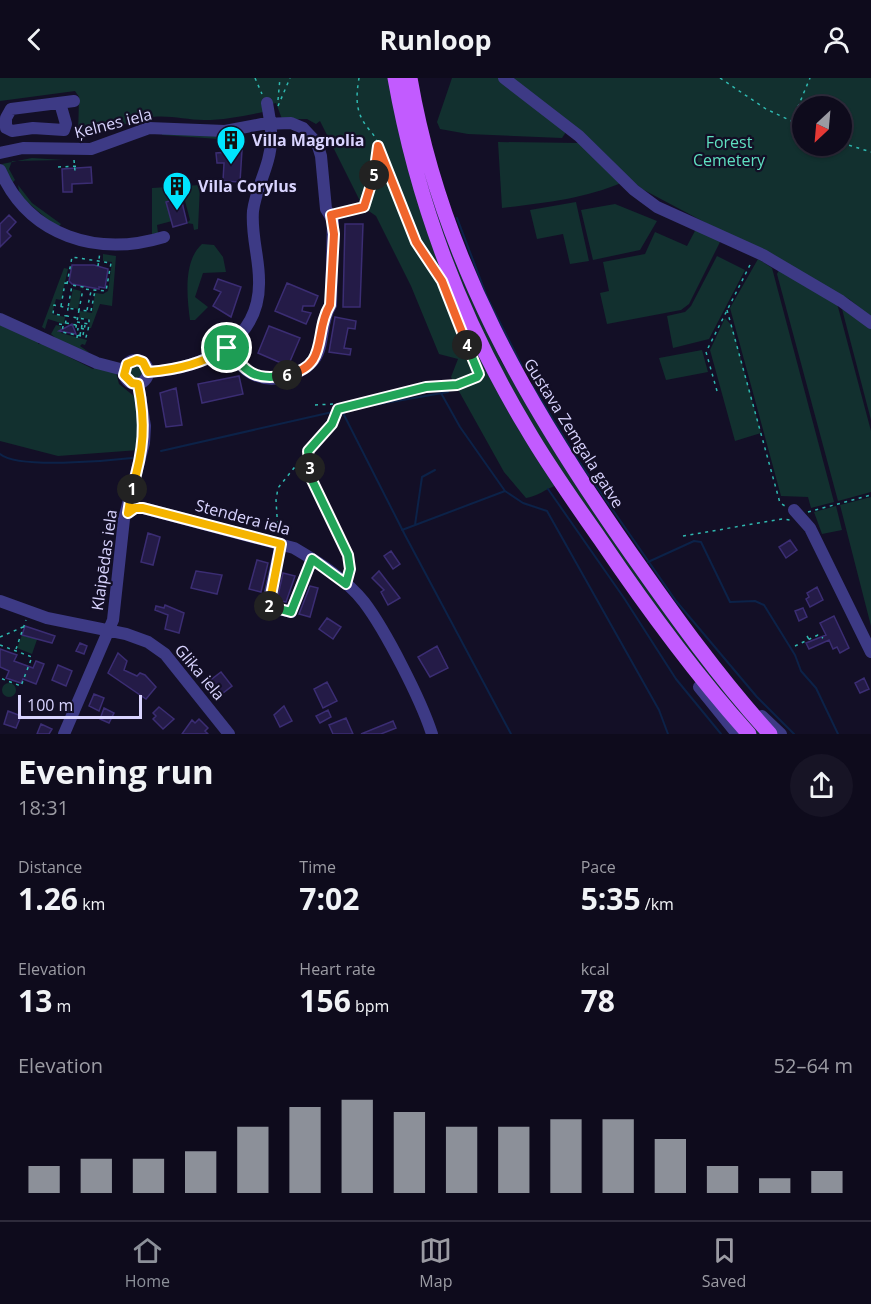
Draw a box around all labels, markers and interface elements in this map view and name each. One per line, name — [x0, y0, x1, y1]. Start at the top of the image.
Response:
text: Runloop — [379, 21, 492, 58]
icon: back — [18, 23, 51, 56]
icon: person — [820, 23, 853, 56]
north arrow — [792, 96, 852, 156]
map controls — [792, 96, 852, 156]
street label: Ķelnes iela — [72, 103, 154, 143]
building icon: Villa Magnolia — [215, 124, 247, 166]
place label: Villa Magnolia — [252, 129, 365, 151]
park label: Forest Cemetery — [693, 131, 766, 171]
pin: 5 — [359, 160, 389, 190]
text: 5 — [369, 164, 379, 186]
building icon: Villa Corylus — [161, 170, 193, 212]
place label: Villa Corylus — [198, 175, 297, 197]
pin — [201, 322, 252, 373]
pin: 4 — [452, 330, 482, 360]
icon: arrive — [210, 331, 243, 364]
text: 4 — [462, 334, 472, 356]
street label: Gustava Zemgala gatve — [519, 354, 629, 512]
pin: 6 — [272, 360, 302, 390]
text: 6 — [282, 364, 292, 386]
pin: 3 — [295, 453, 325, 483]
text: 3 — [305, 457, 315, 479]
pin: 1 — [117, 474, 147, 504]
text: 1 — [127, 478, 137, 500]
street label: Stendera iela — [193, 494, 293, 540]
street label: Klaipēdas iela — [86, 508, 122, 612]
pin: 2 — [254, 591, 284, 621]
text: 2 — [264, 595, 274, 617]
street label: Glika iela — [170, 639, 230, 705]
scale bar — [18, 692, 142, 720]
text: 100 m — [27, 694, 73, 716]
text: Evening run — [18, 749, 214, 794]
button: share — [790, 754, 853, 817]
text: 18:31 — [18, 794, 69, 821]
text: Distance — [18, 856, 82, 878]
text: Time — [299, 856, 336, 878]
text: Pace — [581, 856, 616, 878]
text: 1.26 — [18, 878, 78, 919]
text: 7:02 — [299, 878, 359, 919]
text: 5:35 — [581, 878, 641, 919]
text: km — [78, 893, 105, 915]
text: /km — [641, 893, 674, 915]
text: Elevation — [18, 958, 86, 980]
text: Heart rate — [299, 958, 376, 980]
text: kcal — [581, 958, 610, 980]
text: 13 — [18, 980, 52, 1021]
text: 156 — [299, 980, 351, 1021]
text: 78 — [581, 980, 615, 1021]
text: m — [52, 995, 71, 1017]
text: bpm — [351, 995, 389, 1017]
text: Elevation — [18, 1052, 103, 1079]
text: 52–64 m — [774, 1052, 853, 1079]
tab: Home — [125, 1234, 170, 1292]
tab: Map — [419, 1234, 452, 1292]
tab: Saved — [702, 1234, 746, 1292]

